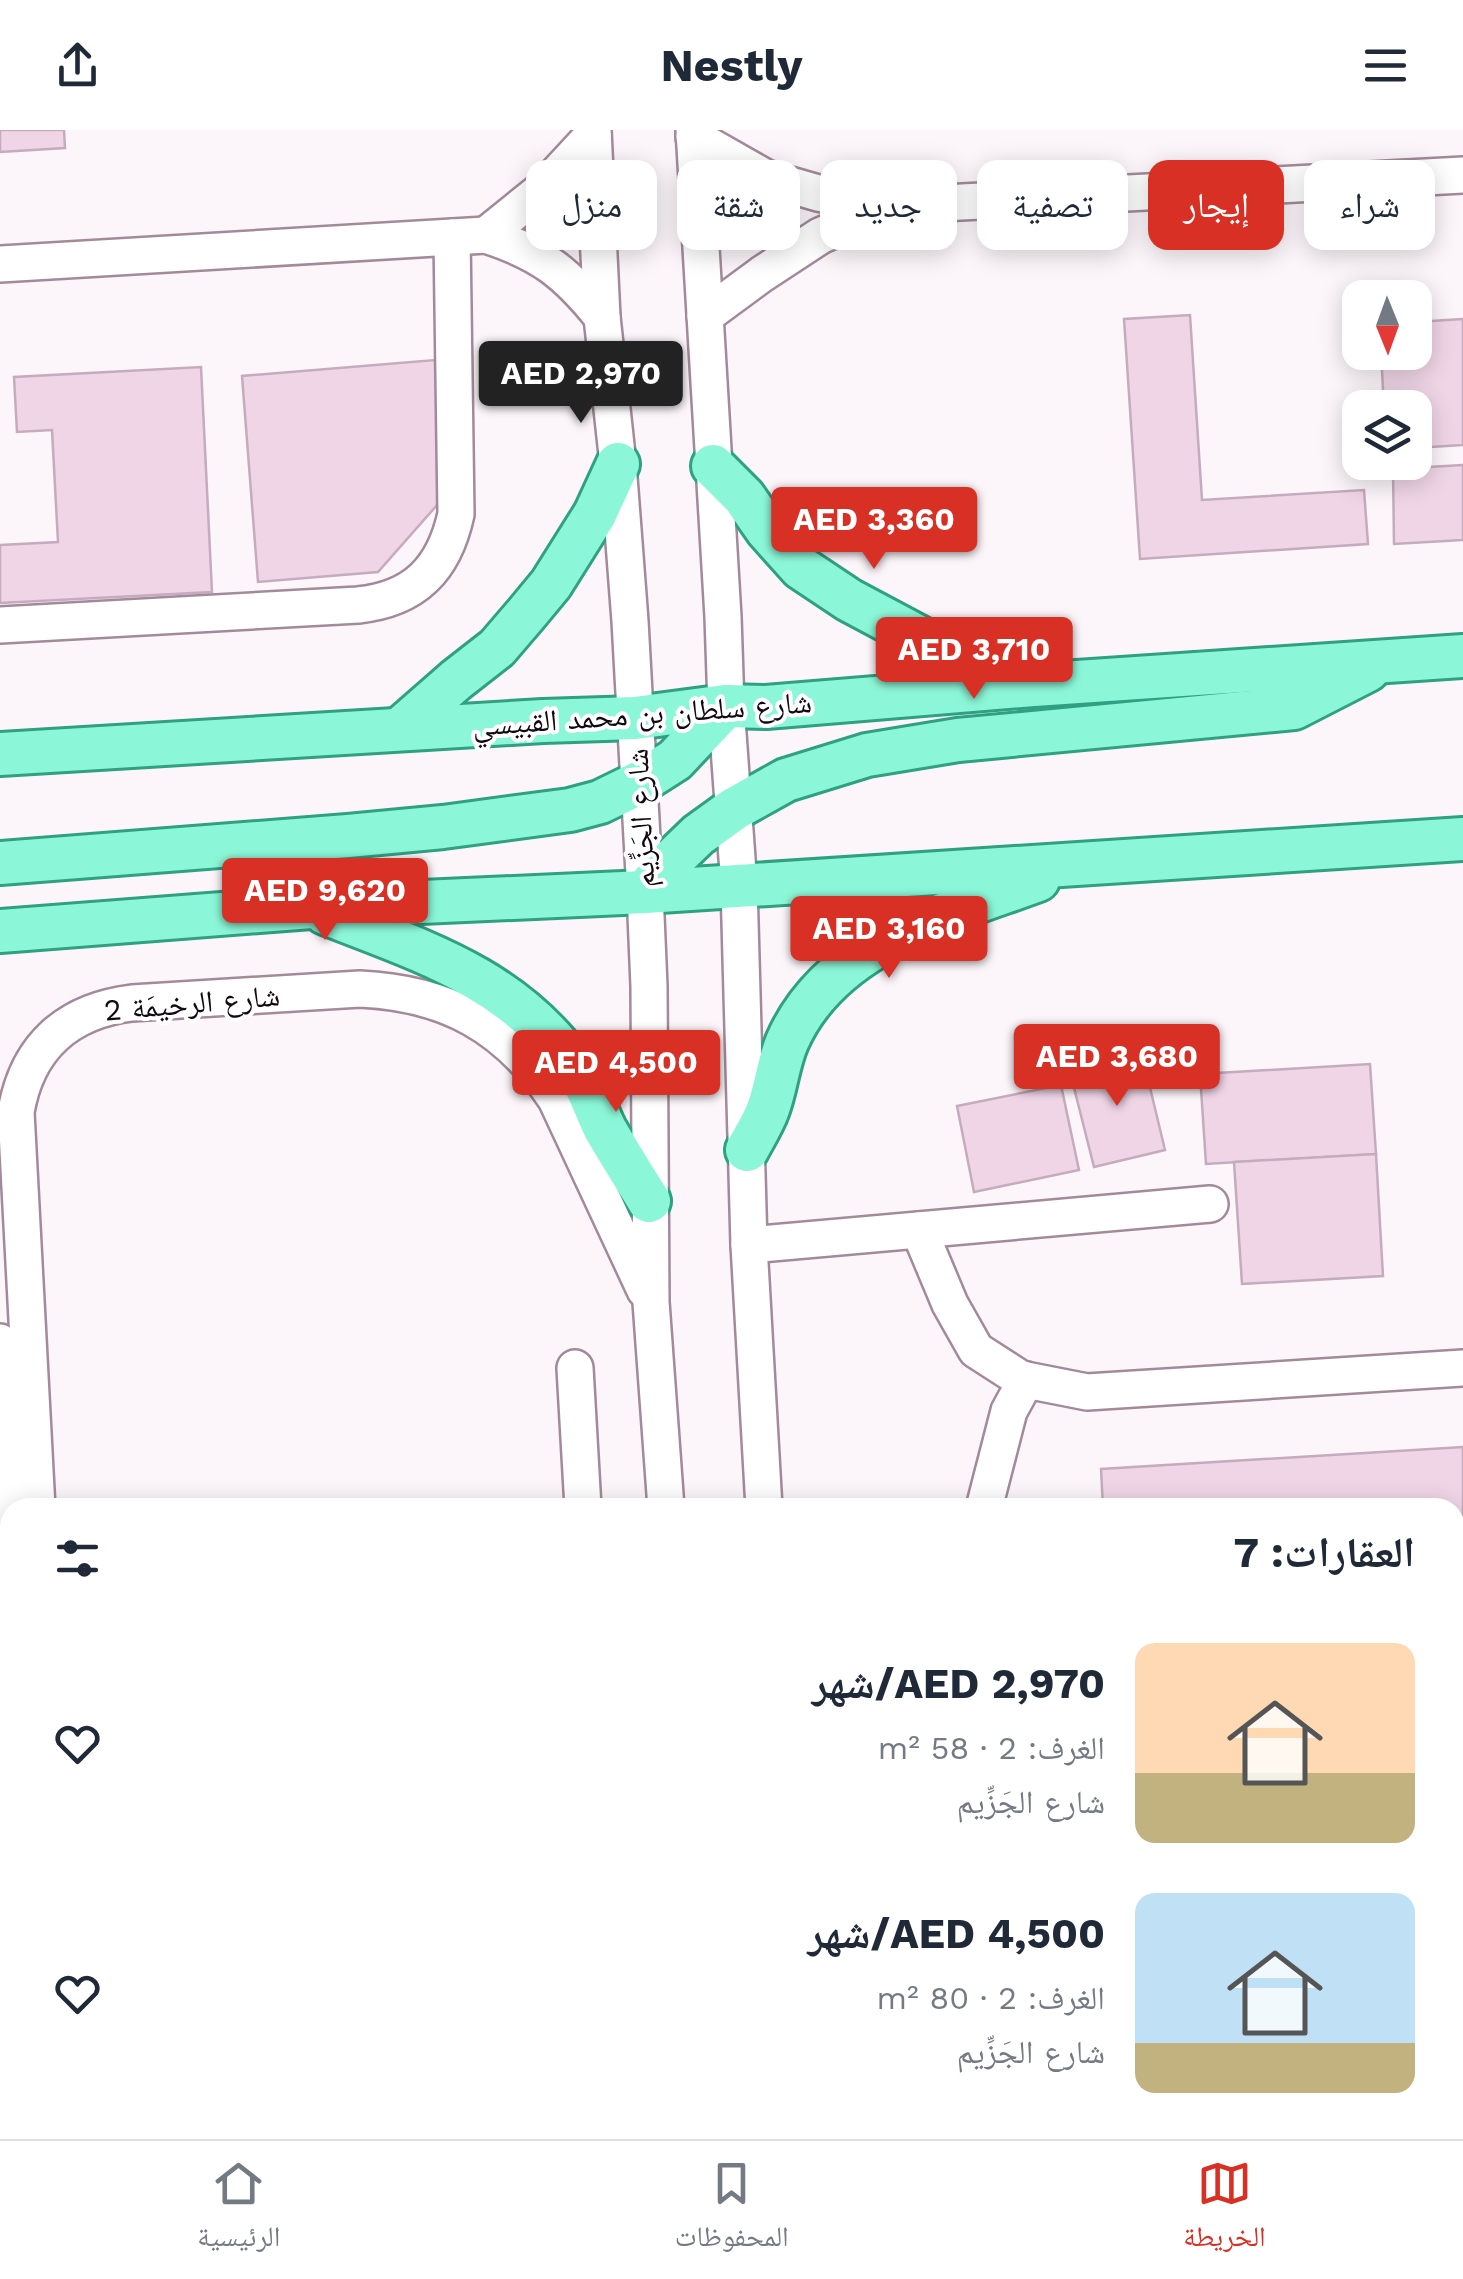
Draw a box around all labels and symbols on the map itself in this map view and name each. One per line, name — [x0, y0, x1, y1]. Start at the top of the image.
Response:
north arrow — [1342, 280, 1432, 370]
pin: AED 2,970 — [467, 341, 695, 426]
pin: AED 3,360 — [760, 487, 988, 572]
pin: AED 3,710 — [860, 617, 1088, 702]
street label: شارع سلطان بن محمد القبيسي — [471, 684, 813, 749]
street label: شارع الجَزِّيم — [619, 748, 665, 888]
pin: AED 9,620 — [211, 858, 439, 943]
pin: AED 3,160 — [775, 896, 1003, 981]
street label: شارع الرخيمَة 2 — [103, 977, 282, 1030]
pin: AED 3,680 — [1003, 1024, 1231, 1109]
pin: AED 4,500 — [502, 1030, 730, 1115]

